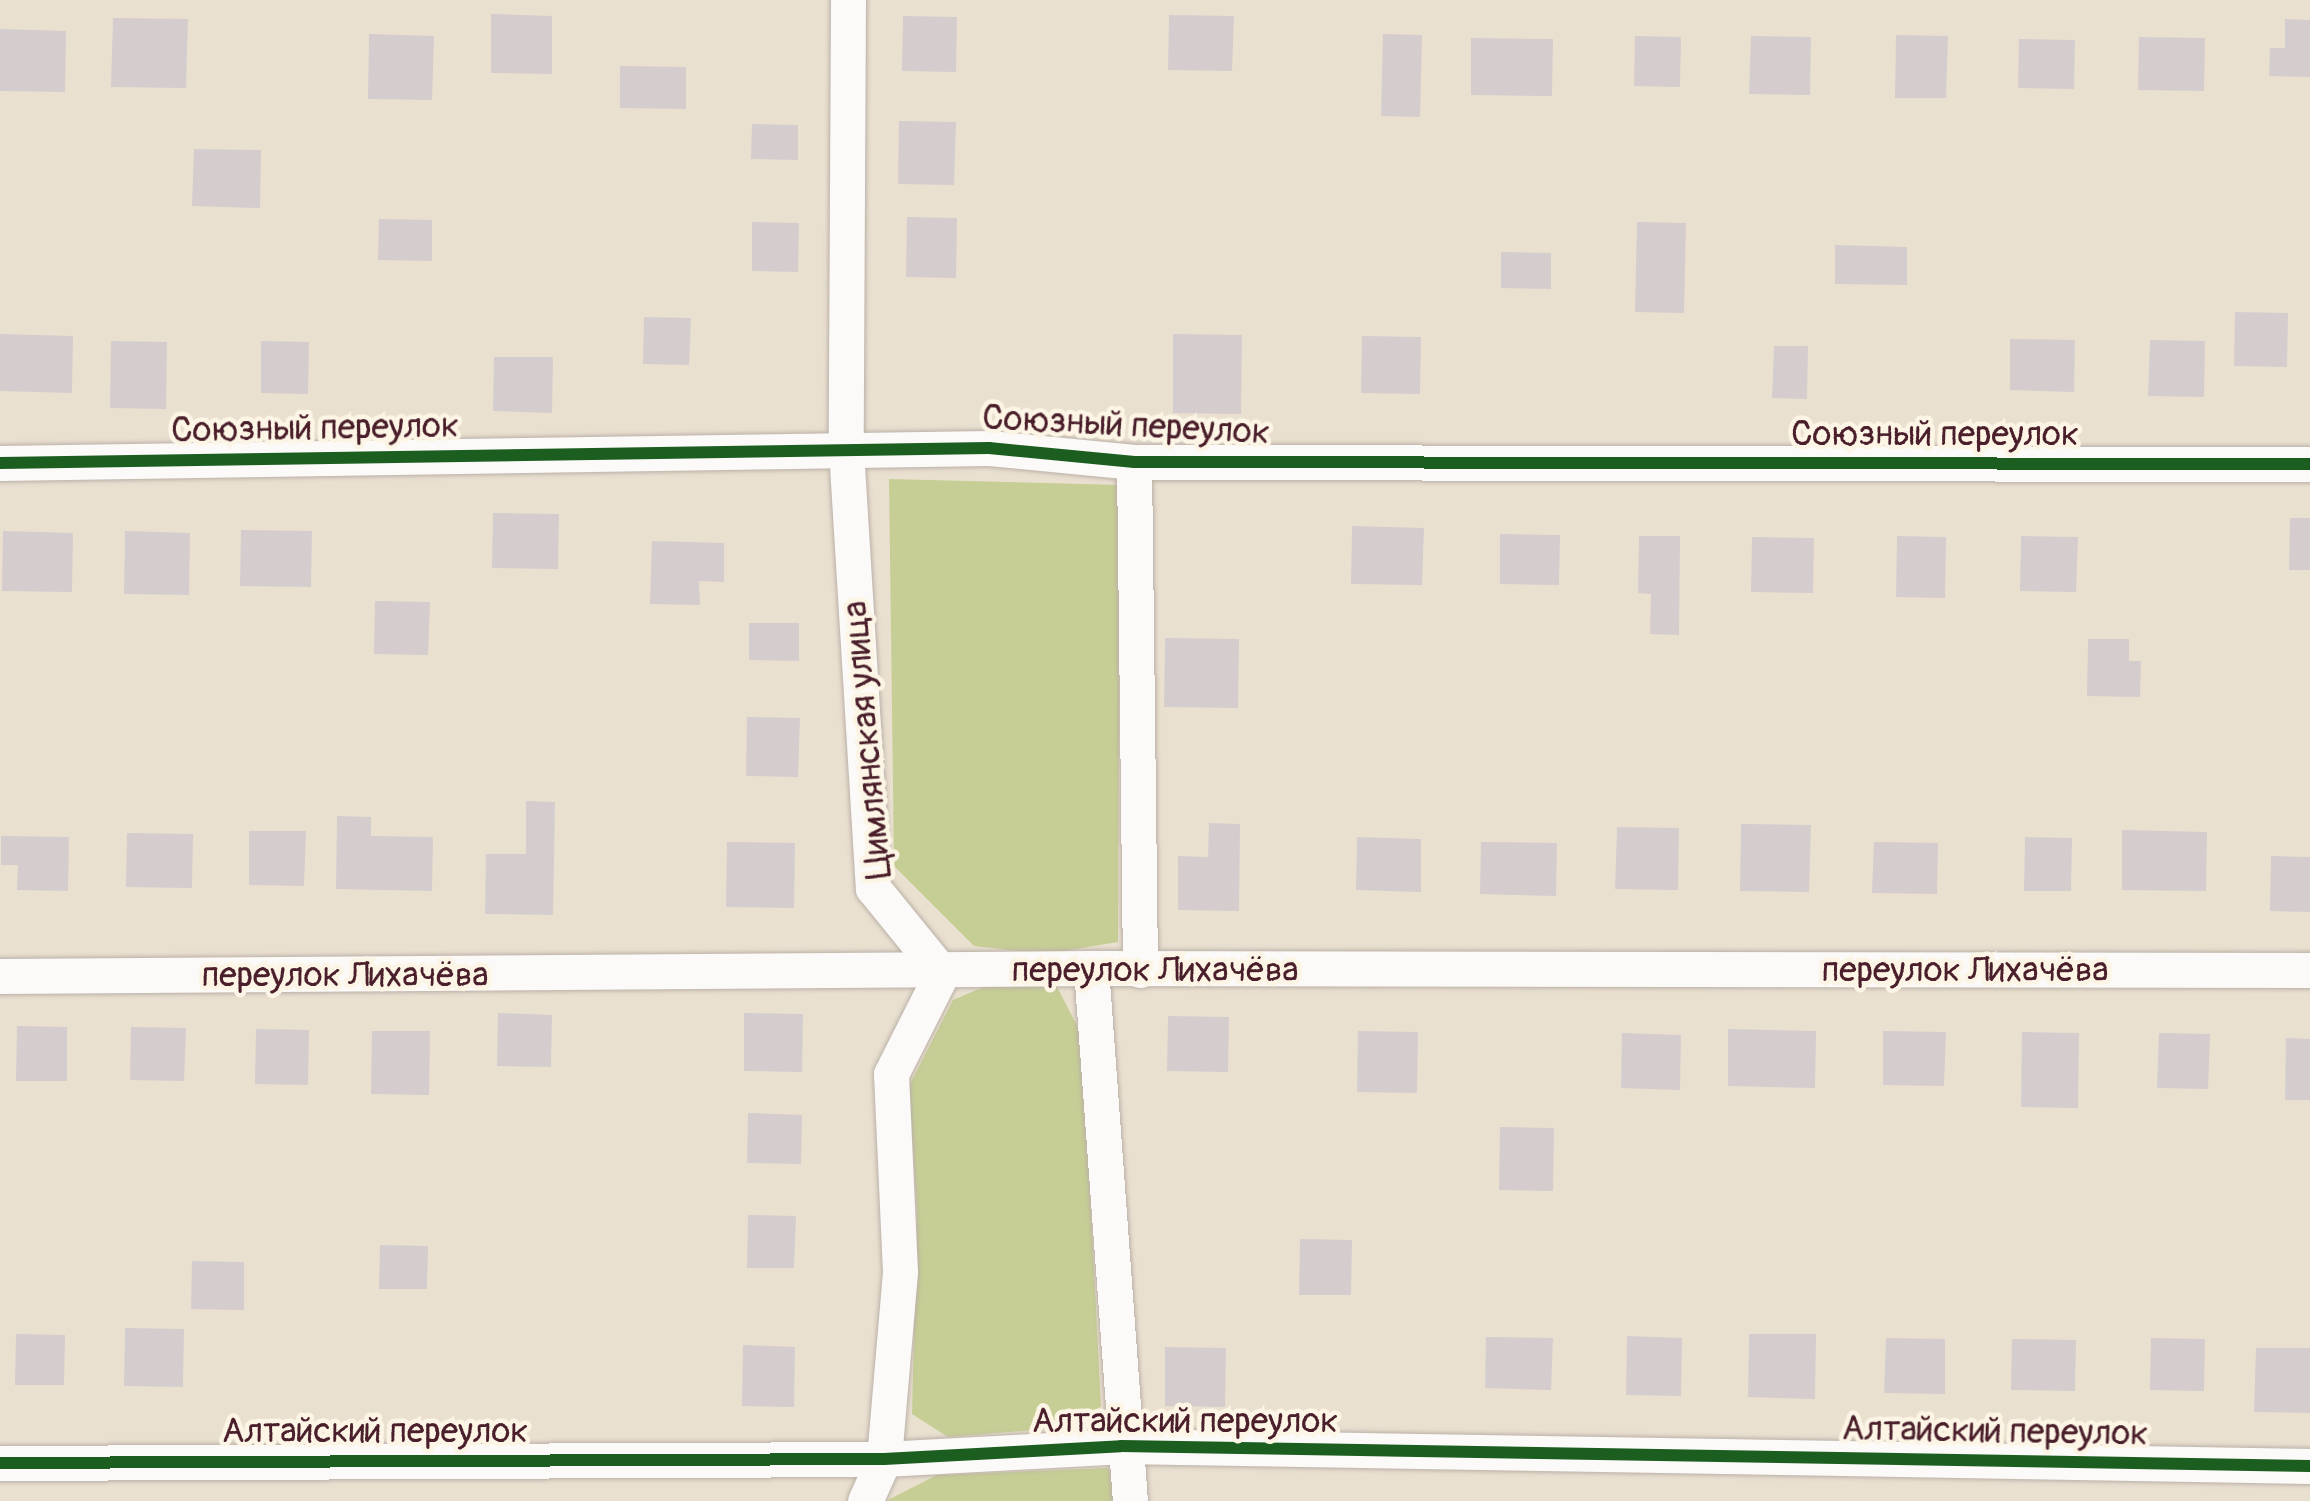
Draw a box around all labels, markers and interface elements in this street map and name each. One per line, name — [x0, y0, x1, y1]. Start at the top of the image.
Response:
street label: Союзный переулок — [981, 396, 1271, 454]
street label: Союзный переулок — [171, 404, 459, 452]
street label: Союзный переулок — [1791, 413, 2079, 455]
street label: Цимлянская улица — [834, 599, 900, 881]
street label: переулок Лихачёва — [1011, 949, 1299, 991]
street label: переулок Лихачёва — [1821, 949, 2109, 991]
street label: переулок Лихачёва — [201, 954, 489, 996]
street label: Алтайский переулок — [1032, 1400, 1338, 1442]
street label: Алтайский переулок — [1841, 1407, 2149, 1455]
street label: Алтайский переулок — [222, 1410, 528, 1452]

